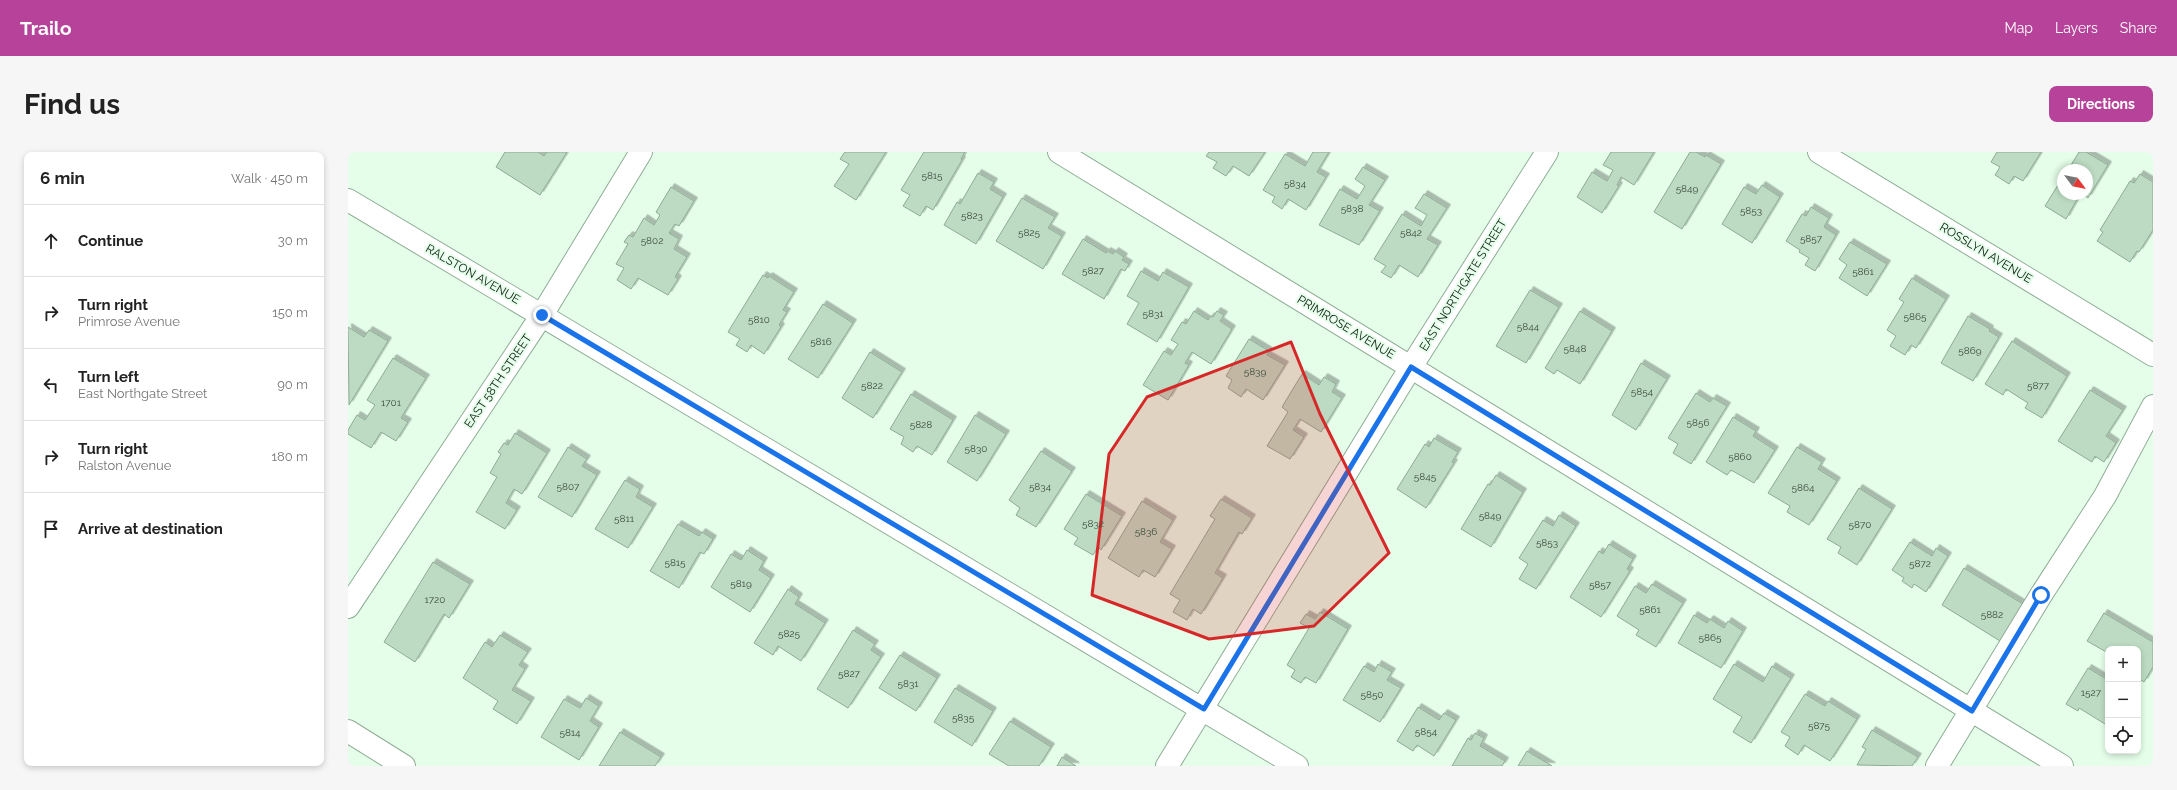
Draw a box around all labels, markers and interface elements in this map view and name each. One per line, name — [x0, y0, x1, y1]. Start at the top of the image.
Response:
text: Trailo — [20, 17, 71, 39]
text: Map — [2005, 20, 2033, 36]
text: Layers — [2055, 20, 2098, 36]
text: Share — [2120, 20, 2157, 36]
button: Directions — [2049, 86, 2153, 122]
text: Find us — [24, 88, 120, 121]
north arrow — [2057, 164, 2093, 200]
text: 6 min — [40, 168, 85, 188]
house number: 5815 — [921, 170, 943, 181]
text: Walk · 450 m — [231, 171, 308, 186]
house number: 5834 — [1284, 178, 1307, 189]
house number: 5849 — [1676, 183, 1698, 194]
house number: 5838 — [1341, 203, 1363, 214]
house number: 5853 — [1740, 205, 1762, 216]
house number: 5823 — [961, 210, 983, 221]
street label: EAST NORTHGATE STREET — [1417, 216, 1510, 353]
street label: ROSSLYN AVENUE — [1937, 220, 2035, 286]
house number: 5825 — [1018, 227, 1041, 238]
house number: 5842 — [1400, 227, 1422, 238]
icon: ahead — [40, 230, 62, 252]
text: Continue — [78, 232, 143, 250]
text: 30 m — [278, 233, 308, 248]
house number: 5857 — [1800, 233, 1823, 244]
house number: 5802 — [641, 235, 663, 246]
street label: RALSTON AVENUE — [423, 241, 523, 307]
house number: 5827 — [1082, 265, 1105, 276]
house number: 5861 — [1852, 266, 1875, 277]
street label: PRIMROSE AVENUE — [1295, 292, 1397, 362]
text: Turn right — [78, 296, 148, 314]
icon: right — [40, 302, 62, 324]
text: 150 m — [272, 305, 308, 320]
route end — [533, 306, 551, 324]
house number: 5831 — [1143, 308, 1164, 319]
house number: 5865 — [1904, 311, 1927, 322]
text: Primrose Avenue — [78, 314, 180, 329]
house number: 5810 — [748, 314, 770, 325]
house number: 5844 — [1517, 321, 1540, 332]
street label: EAST 58TH STREET — [461, 331, 535, 430]
house number: 5816 — [810, 336, 832, 347]
house number: 5848 — [1564, 343, 1586, 354]
house number: 5869 — [1958, 345, 1982, 356]
house number: 5839 — [1244, 366, 1266, 377]
text: Turn left — [78, 368, 139, 386]
icon: left — [40, 374, 62, 396]
text: 90 m — [277, 377, 308, 392]
house number: 5822 — [861, 380, 883, 391]
house number: 5877 — [2027, 380, 2050, 391]
text: East Northgate Street — [78, 386, 207, 401]
house number: 5854 — [1631, 386, 1654, 397]
house number: 1701 — [381, 397, 402, 408]
house number: 5856 — [1687, 417, 1709, 428]
house number: 5828 — [910, 419, 932, 430]
text: Turn right — [78, 440, 148, 458]
house number: 5830 — [965, 443, 987, 454]
icon: right — [40, 446, 62, 468]
text: 180 m — [272, 449, 308, 464]
house number: 5860 — [1728, 451, 1752, 462]
text: Ralston Avenue — [78, 458, 171, 473]
house number: 5845 — [1414, 471, 1437, 482]
house number: 5807 — [557, 481, 580, 492]
house number: 5834 — [1029, 481, 1052, 492]
house number: 5864 — [1792, 482, 1815, 493]
house number: 5849 — [1479, 510, 1501, 521]
house number: 5811 — [614, 513, 635, 524]
icon: arrive — [40, 518, 62, 540]
house number: 5832 — [1082, 518, 1104, 529]
house number: 5870 — [1849, 519, 1871, 530]
text: Arrive at destination — [78, 520, 223, 538]
house number: 5836 — [1135, 526, 1157, 537]
house number: 5853 — [1536, 537, 1558, 548]
house number: 5815 — [664, 557, 686, 568]
house number: 5872 — [1909, 558, 1931, 569]
house number: 5819 — [730, 578, 752, 589]
house number: 5857 — [1589, 579, 1612, 590]
route start — [2032, 586, 2050, 604]
house number: 1720 — [425, 594, 445, 605]
house number: 5861 — [1639, 604, 1662, 615]
house number: 5882 — [1981, 609, 2003, 620]
house number: 5825 — [778, 628, 801, 639]
house number: 5865 — [1699, 632, 1722, 643]
map controls — [2105, 646, 2141, 754]
button: + — [2105, 646, 2141, 682]
house number: 5827 — [838, 668, 861, 679]
house number: 5831 — [898, 678, 919, 689]
button: − — [2105, 682, 2141, 718]
house number: 1527 — [2081, 687, 2102, 698]
house number: 5850 — [1361, 689, 1383, 700]
house number: 5835 — [952, 712, 975, 723]
button: locate — [2105, 718, 2141, 754]
house number: 5875 — [1808, 720, 1831, 731]
house number: 5854 — [1415, 726, 1438, 737]
house number: 5814 — [559, 727, 581, 738]

